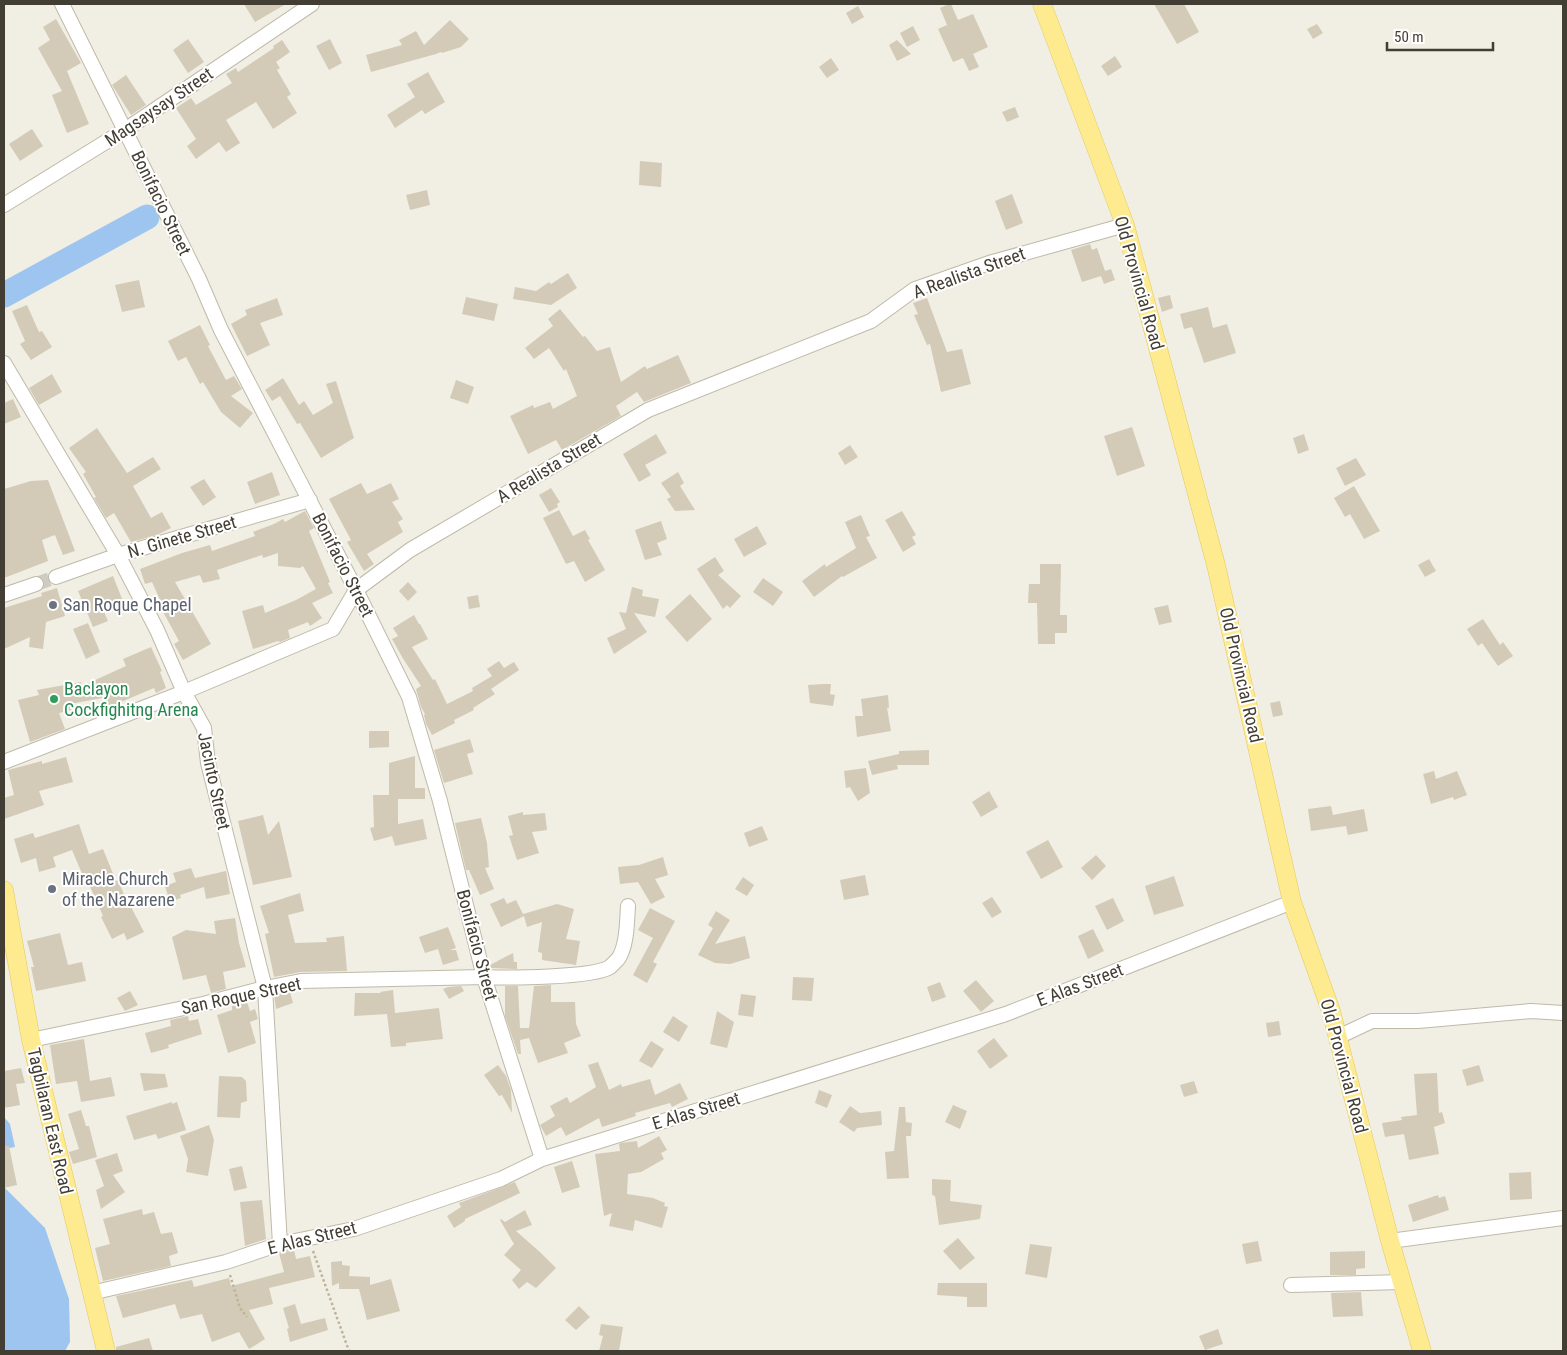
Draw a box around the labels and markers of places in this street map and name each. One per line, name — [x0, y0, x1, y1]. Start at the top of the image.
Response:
place label: San Roque Chapel — [63, 594, 192, 615]
marker: San Roque Chapel — [47, 599, 59, 611]
place label: Baclayon Cockfighitng Arena — [64, 678, 199, 720]
marker: Baclayon Cockfighitng Arena — [48, 693, 60, 705]
place label: Miracle Church of the Nazarene — [62, 868, 175, 910]
marker: Miracle Church of the Nazarene — [46, 883, 58, 895]

